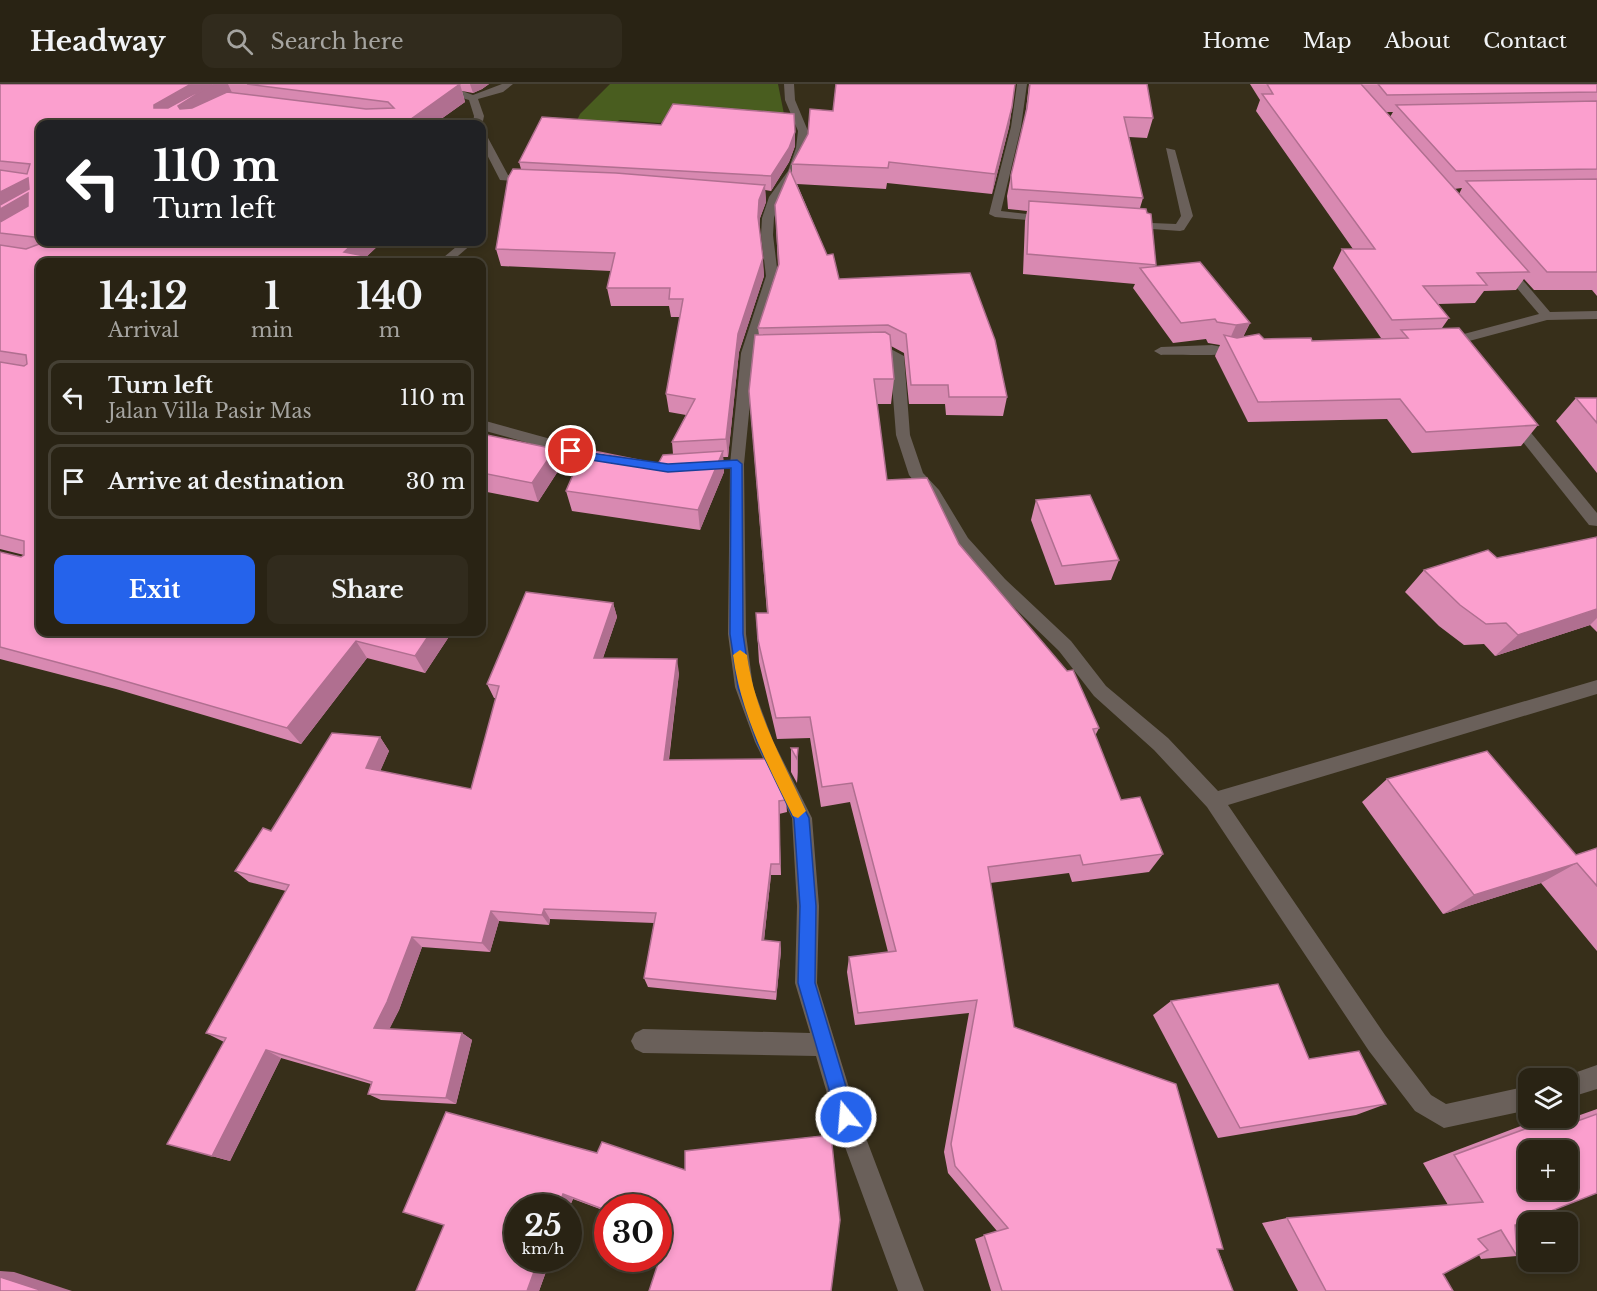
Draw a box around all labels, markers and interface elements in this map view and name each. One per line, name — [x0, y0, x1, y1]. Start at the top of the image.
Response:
search box — [202, 14, 622, 68]
text: Headway — [30, 24, 166, 59]
icon: search — [223, 25, 256, 58]
text: Search here — [271, 28, 404, 55]
text: Home — [1203, 28, 1270, 54]
text: Map — [1303, 28, 1351, 54]
text: About — [1384, 28, 1450, 54]
text: Contact — [1483, 28, 1567, 54]
text: 110 m — [153, 140, 279, 192]
icon: left — [54, 144, 132, 222]
text: Turn left — [153, 192, 276, 225]
text: 14:12 — [99, 274, 188, 319]
text: 1 — [264, 274, 280, 319]
text: 140 — [356, 274, 423, 319]
text: Arrival — [108, 318, 179, 342]
text: min — [251, 318, 293, 342]
text: m — [379, 318, 400, 342]
text: Turn left — [108, 372, 213, 399]
icon: left — [57, 381, 90, 414]
text: 110 m — [400, 384, 465, 411]
text: Jalan Villa Pasir Mas — [108, 399, 312, 423]
pin — [545, 425, 596, 476]
icon: arrive — [554, 434, 587, 467]
icon: arrive — [57, 465, 90, 498]
text: Arrive at destination — [108, 468, 345, 495]
text: 30 m — [406, 468, 465, 495]
button: Exit — [54, 555, 255, 624]
button: Share — [267, 555, 468, 624]
map controls — [1518, 1068, 1578, 1272]
button: layers — [1518, 1068, 1578, 1128]
position arrow — [814, 1085, 878, 1149]
button: + — [1518, 1140, 1578, 1200]
speed limit sign: 30 — [594, 1194, 672, 1272]
text: 25 — [524, 1207, 562, 1244]
button: − — [1518, 1212, 1578, 1272]
text: km/h — [522, 1239, 564, 1258]

